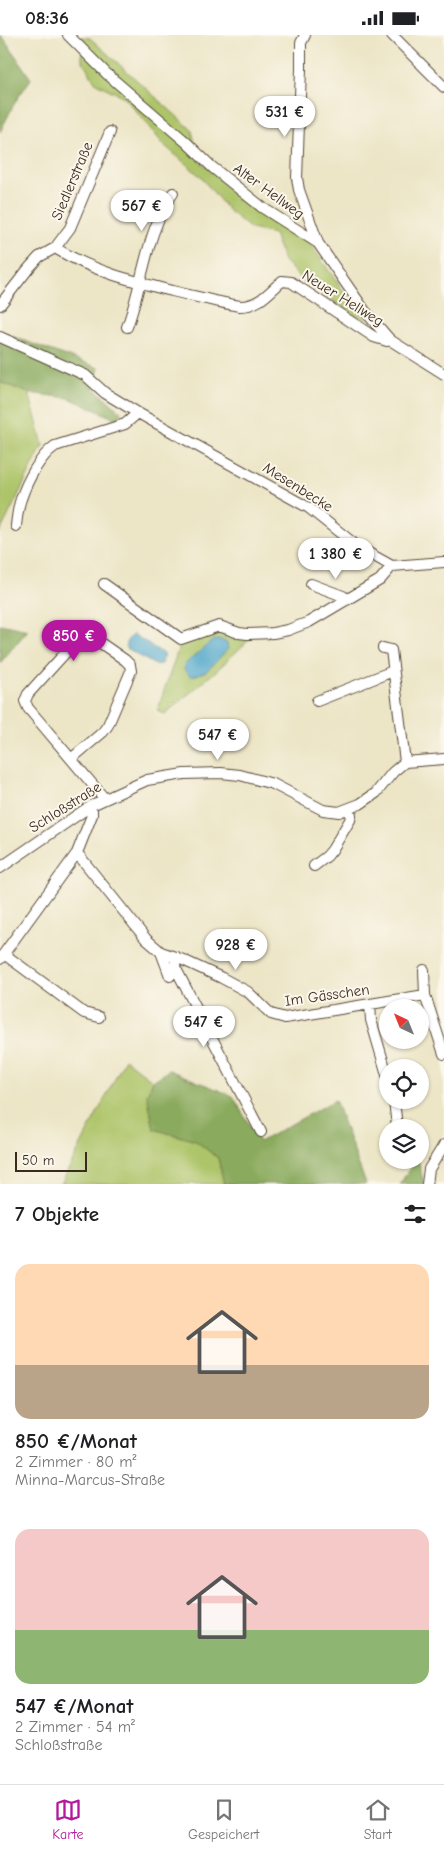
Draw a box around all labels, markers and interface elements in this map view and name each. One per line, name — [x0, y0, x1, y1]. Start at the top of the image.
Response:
text: 08:36 — [25, 7, 69, 29]
pin: 531 € — [250, 96, 320, 138]
text: 531 € — [265, 103, 305, 121]
street label: Siedlerstraße — [47, 139, 97, 223]
street label: Alter Hellweg — [230, 159, 308, 223]
pin: 567 € — [107, 189, 177, 232]
text: 567 € — [122, 197, 162, 215]
street label: Neuer Hellweg — [299, 266, 387, 330]
street label: Mesenbecke — [260, 458, 337, 516]
pin: 1 380 € — [290, 537, 382, 580]
text: 1 380 € — [309, 545, 363, 563]
pin: 850 € — [39, 619, 109, 662]
text: 850 € — [53, 627, 95, 645]
pin: 547 € — [183, 719, 253, 761]
text: 547 € — [198, 726, 238, 744]
street label: Schloßstraße — [25, 777, 105, 836]
pin: 928 € — [201, 929, 271, 971]
text: 928 € — [215, 936, 257, 954]
street label: Im Gässchen — [284, 980, 370, 1010]
north arrow — [379, 999, 429, 1049]
map controls — [379, 999, 429, 1169]
pin: 547 € — [169, 1005, 239, 1048]
text: 547 € — [184, 1013, 224, 1031]
button: locate — [379, 1059, 429, 1109]
button: layers — [379, 1119, 429, 1169]
scale bar — [15, 1149, 88, 1172]
text: 50 m — [22, 1152, 54, 1169]
icon: filters — [401, 1200, 429, 1228]
text: 7 Objekte — [15, 1202, 99, 1226]
icon: home — [177, 1297, 267, 1387]
text: 850 €/Monat — [15, 1429, 137, 1453]
text: 2 Zimmer · 80 m² — [15, 1453, 137, 1471]
text: Minna-Marcus-Straße — [15, 1471, 165, 1489]
icon: home — [177, 1562, 267, 1652]
text: 547 €/Monat — [15, 1694, 133, 1718]
text: 2 Zimmer · 54 m² — [15, 1718, 135, 1736]
text: Schloßstraße — [15, 1736, 102, 1754]
tab: Karte — [52, 1796, 83, 1843]
tab: Gespeichert — [188, 1796, 259, 1843]
tab: Start — [364, 1796, 392, 1843]

